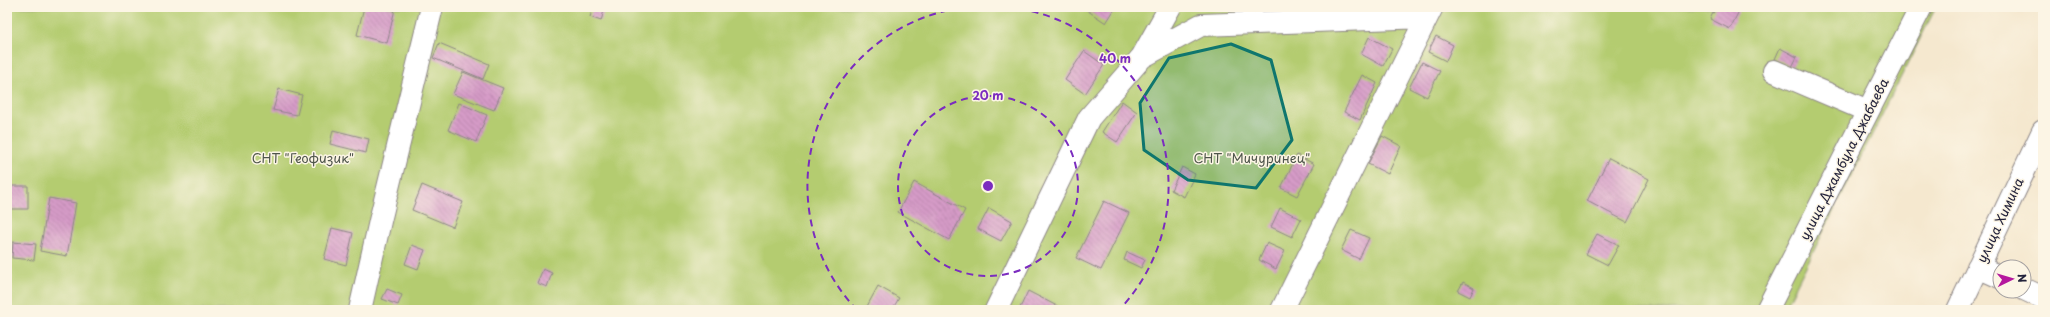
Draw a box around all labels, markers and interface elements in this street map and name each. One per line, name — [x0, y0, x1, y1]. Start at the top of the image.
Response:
text: 40 m — [1099, 49, 1131, 67]
street label: улица Джамбула Джабаева — [1794, 74, 1893, 243]
text: 20 m — [972, 86, 1004, 104]
park label: СНТ "Геофизик" — [252, 148, 354, 167]
park label: СНТ "Мичуринец" — [1194, 148, 1310, 167]
street label: улица Химина — [1972, 173, 2028, 265]
centre of rings — [981, 179, 995, 193]
north arrow — [1992, 259, 2032, 299]
text: N — [2014, 273, 2031, 283]

